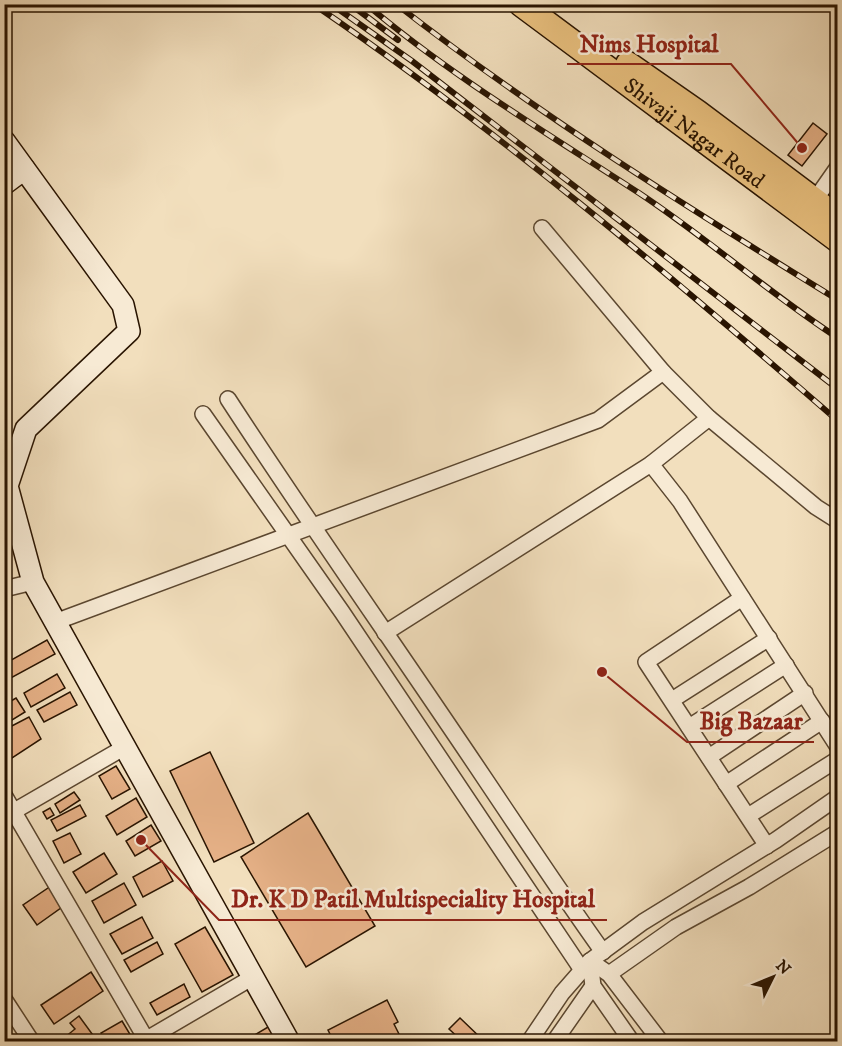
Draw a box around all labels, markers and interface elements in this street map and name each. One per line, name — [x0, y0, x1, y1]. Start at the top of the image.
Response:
callout: Nims Hospital — [567, 22, 731, 64]
text: Nims Hospital — [579, 30, 719, 60]
street label: Shivaji Nagar Road — [618, 72, 770, 194]
callout: Big Bazaar — [687, 700, 814, 742]
text: Big Bazaar — [699, 707, 804, 737]
callout: Dr. K D Patil Multispeciality Hospital — [219, 878, 607, 920]
text: Dr. K D Patil Multispeciality Hospital — [231, 885, 596, 915]
north arrow — [743, 947, 803, 1007]
text: N — [771, 956, 795, 979]

